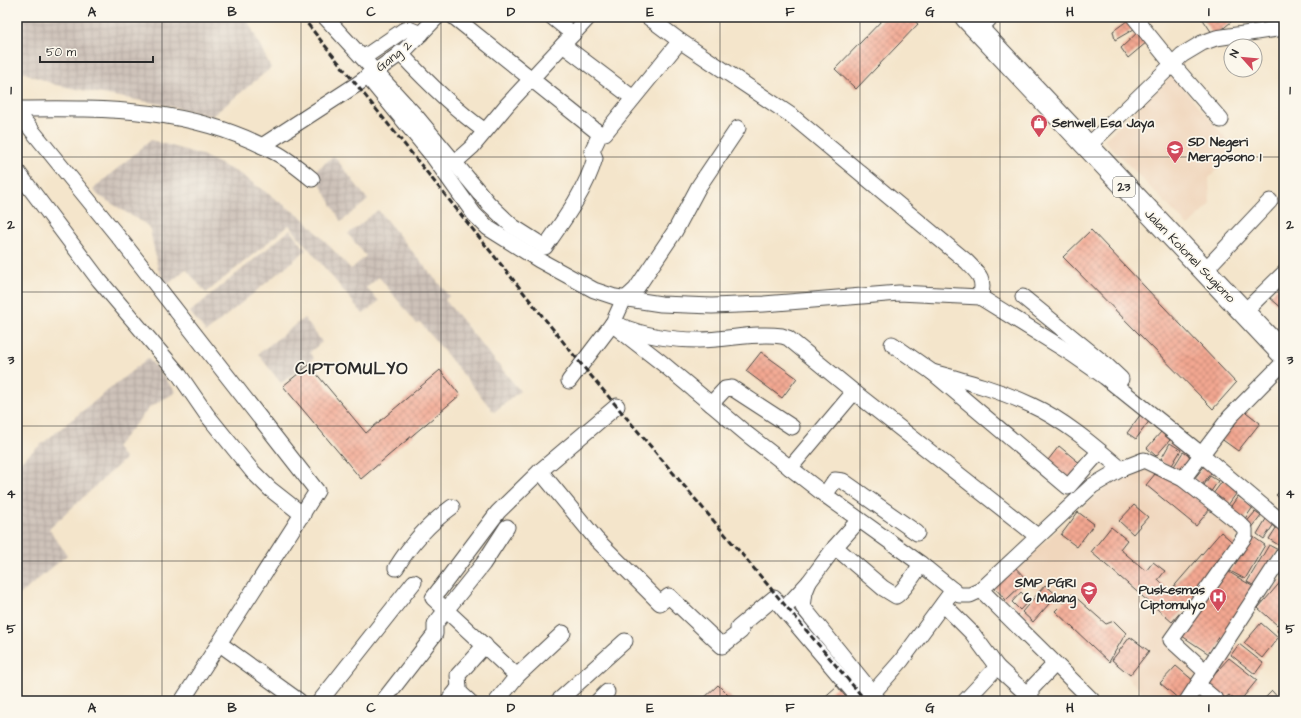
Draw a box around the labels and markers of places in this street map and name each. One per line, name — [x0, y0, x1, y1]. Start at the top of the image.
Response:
shop icon: Senwell Esa Jaya — [1029, 113, 1049, 138]
place label: Senwell Esa Jaya — [1051, 114, 1154, 133]
place label: SD Negeri Mergosono 1 — [1187, 133, 1262, 168]
school or university icon: SD Negeri Mergosono 1 — [1165, 139, 1185, 164]
place label: SMP PGRI 6 Malang — [1014, 574, 1076, 609]
school or university icon: SMP PGRI 6 Malang — [1079, 580, 1099, 605]
place label: Puskesmas Ciptomulyo — [1139, 581, 1206, 615]
hospital icon: Puskesmas Ciptomulyo — [1208, 587, 1228, 612]

